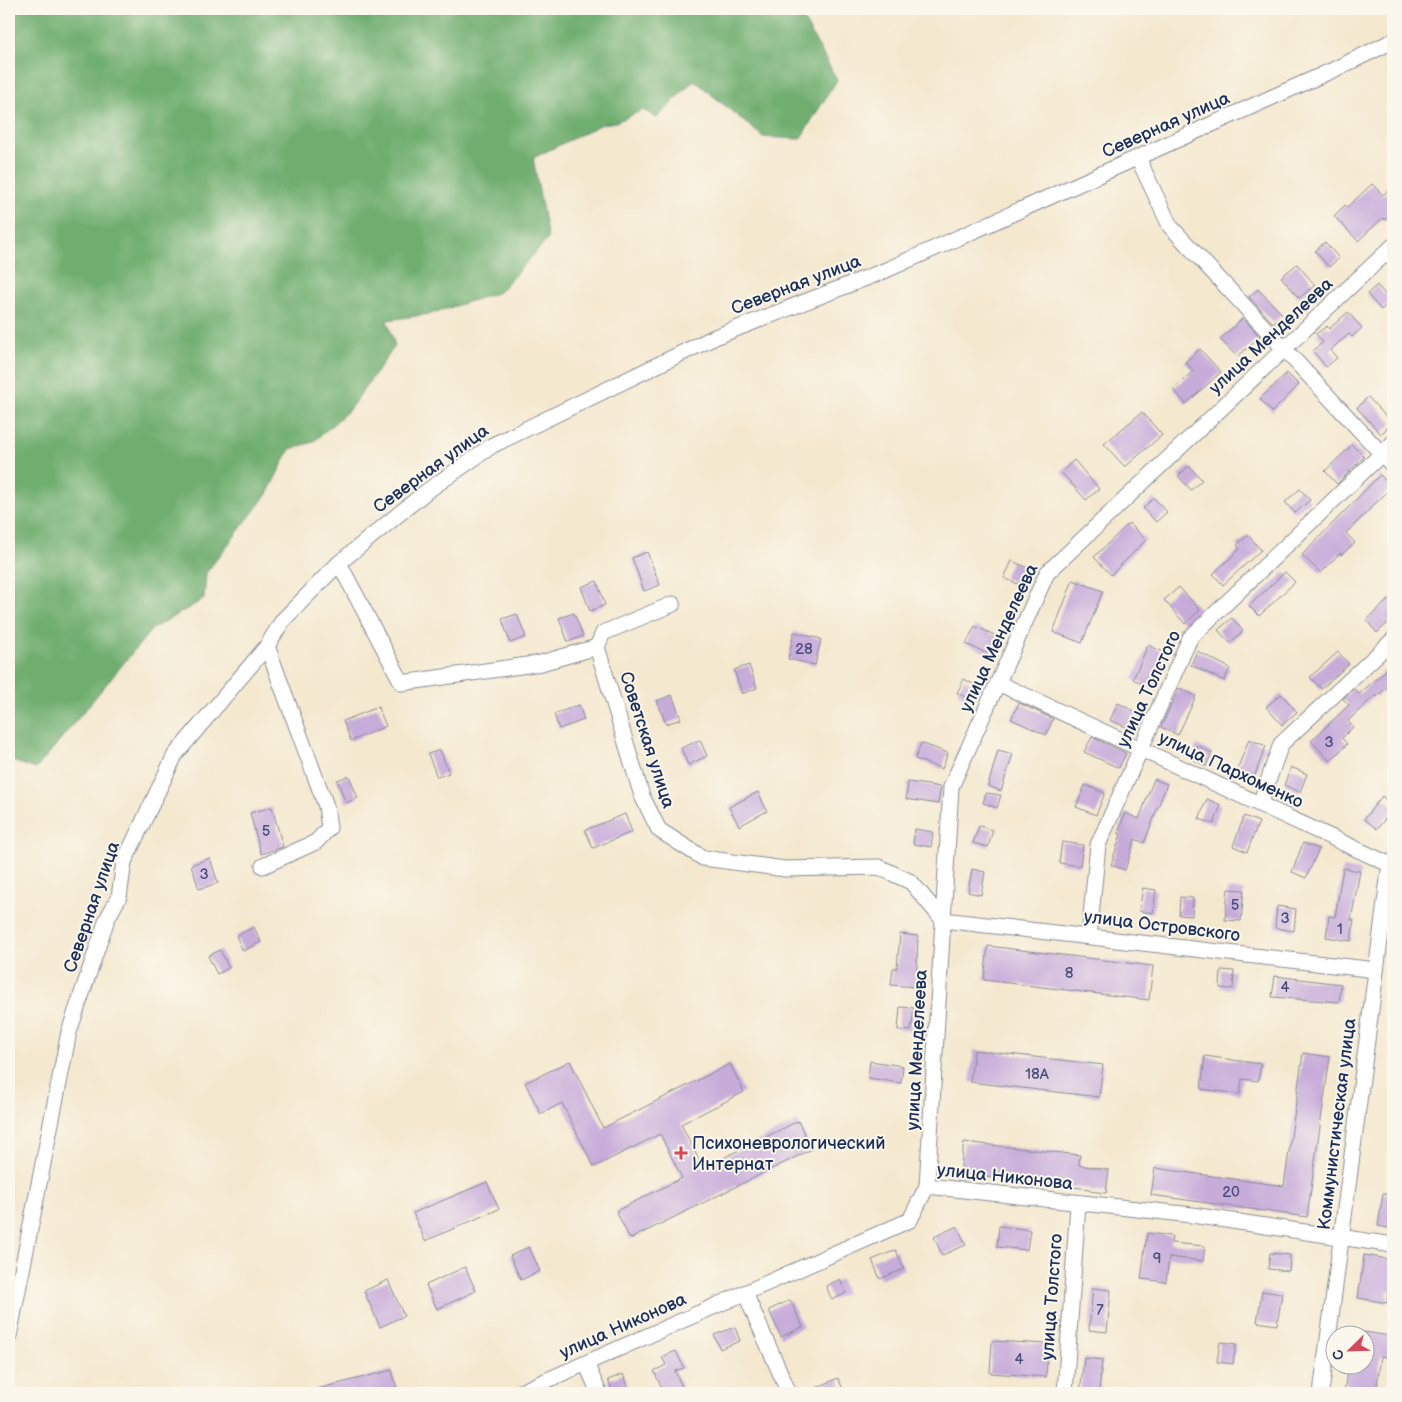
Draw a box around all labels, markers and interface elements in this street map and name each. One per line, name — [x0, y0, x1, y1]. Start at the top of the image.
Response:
street label: Северная улица — [1099, 87, 1233, 163]
street label: Северная улица — [728, 250, 864, 319]
street label: улица Менделеева — [1205, 273, 1337, 399]
street label: Северная улица — [369, 420, 493, 518]
street label: улица Менделеева — [955, 560, 1043, 716]
street label: улица Толстого — [1113, 627, 1185, 751]
house number: 28 — [795, 640, 813, 659]
street label: Советская улица — [615, 669, 679, 811]
street label: улица Пархоменко — [1155, 727, 1307, 813]
house number: 3 — [1324, 733, 1334, 752]
house number: 5 — [262, 822, 270, 841]
street label: Северная улица — [60, 838, 124, 975]
house number: 3 — [199, 865, 209, 884]
house number: 5 — [1231, 896, 1239, 915]
street label: улица Островского — [1083, 906, 1241, 946]
house number: 3 — [1280, 909, 1290, 928]
house number: 1 — [1337, 920, 1343, 939]
house number: 8 — [1065, 964, 1074, 983]
street label: улица Менделеева — [902, 969, 932, 1131]
house number: 4 — [1280, 978, 1290, 997]
street label: Коммунистическая улица — [1314, 1017, 1360, 1231]
house number: 18А — [1025, 1065, 1050, 1084]
place label: Психоневрологический Интернат — [692, 1133, 885, 1175]
marker: Психоневрологический Интернат — [674, 1146, 688, 1160]
street label: улица Никонова — [936, 1159, 1074, 1195]
house number: 20 — [1222, 1183, 1240, 1202]
street label: улица Толстого — [1037, 1233, 1067, 1361]
house number: 9 — [1153, 1249, 1161, 1268]
street label: улица Никонова — [556, 1289, 690, 1363]
house number: 7 — [1096, 1301, 1104, 1320]
north arrow — [1324, 1324, 1374, 1374]
text: С — [1329, 1347, 1348, 1363]
house number: 4 — [1014, 1350, 1024, 1369]

